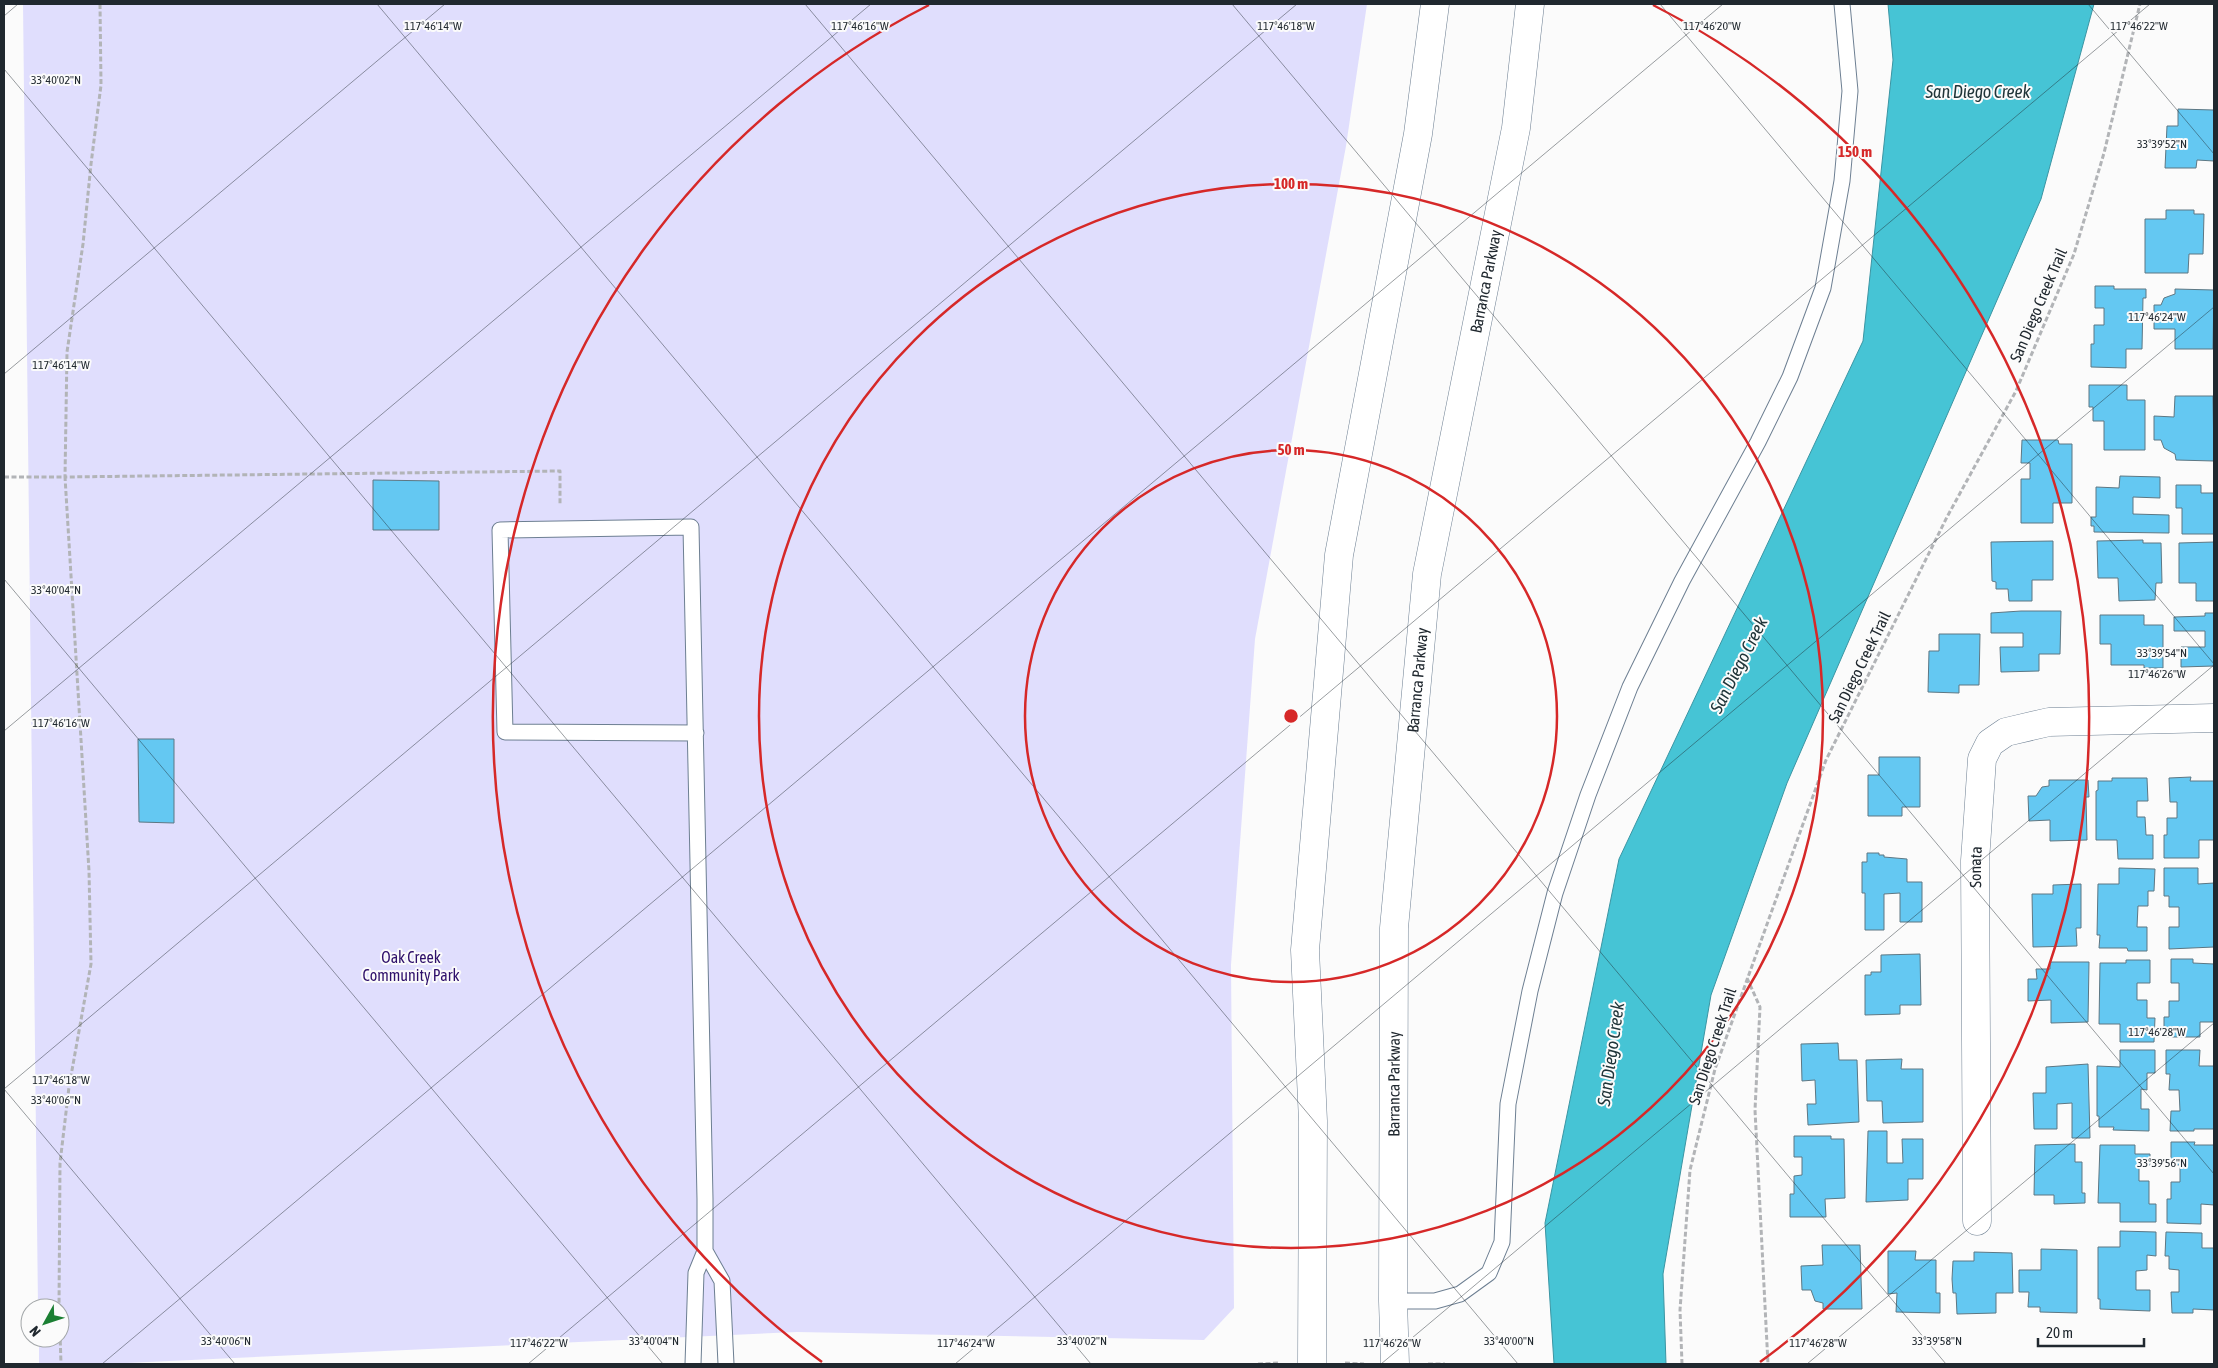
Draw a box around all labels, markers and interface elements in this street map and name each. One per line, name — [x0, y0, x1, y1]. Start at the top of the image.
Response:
text: 117°46'14"W — [404, 19, 462, 33]
text: 117°46'16"W — [831, 19, 889, 33]
text: 117°46'18"W — [1257, 19, 1315, 33]
text: 117°46'20"W — [1683, 19, 1741, 33]
text: 117°46'22"W — [2110, 19, 2168, 33]
text: 33°40'02"N — [31, 73, 81, 87]
water label: San Diego Creek — [1925, 81, 2032, 102]
text: 33°39'52"N — [2137, 137, 2187, 151]
text: 150 m — [1838, 143, 1872, 160]
text: 100 m — [1274, 175, 1308, 192]
street label: Barranca Parkway — [1466, 228, 1506, 335]
street label: San Diego Creek Trail — [2006, 245, 2071, 365]
text: 117°46'24"W — [2128, 310, 2186, 324]
text: 117°46'14"W — [32, 358, 90, 372]
text: 50 m — [1278, 441, 1305, 458]
text: 33°40'04"N — [31, 583, 81, 597]
street label: San Diego Creek Trail — [1824, 608, 1895, 726]
water label: San Diego Creek — [1705, 612, 1772, 717]
street label: Barranca Parkway — [1403, 626, 1432, 733]
text: 33°39'54"N — [2137, 646, 2187, 660]
text: 117°46'26"W — [2128, 667, 2186, 681]
centre of rings — [1282, 707, 1300, 725]
text: 117°46'16"W — [32, 716, 90, 730]
street label: Sonata — [1966, 846, 1985, 888]
park label: Oak Creek Community Park — [362, 948, 460, 985]
street label: San Diego Creek Trail — [1685, 985, 1741, 1107]
water label: San Diego Creek — [1593, 999, 1628, 1108]
text: 117°46'28"W — [2128, 1025, 2186, 1039]
street label: Barranca Parkway — [1384, 1031, 1404, 1137]
text: 117°46'18"W — [32, 1073, 90, 1087]
text: 33°40'06"N — [31, 1093, 81, 1107]
text: 33°39'56"N — [2137, 1156, 2187, 1170]
north arrow — [20, 1298, 70, 1348]
scale bar — [2038, 1316, 2144, 1348]
text: N — [26, 1323, 44, 1340]
text: 20 m — [2046, 1324, 2073, 1341]
text: 33°40'06"N — [201, 1334, 251, 1348]
text: 33°40'04"N — [629, 1334, 679, 1348]
text: 33°40'02"N — [1057, 1334, 1107, 1348]
text: 33°40'00"N — [1484, 1334, 1534, 1348]
text: 33°39'58"N — [1912, 1334, 1962, 1348]
text: 117°46'22"W — [510, 1336, 568, 1350]
text: 117°46'24"W — [937, 1336, 995, 1350]
text: 117°46'26"W — [1363, 1336, 1421, 1350]
text: 117°46'28"W — [1789, 1336, 1847, 1350]

